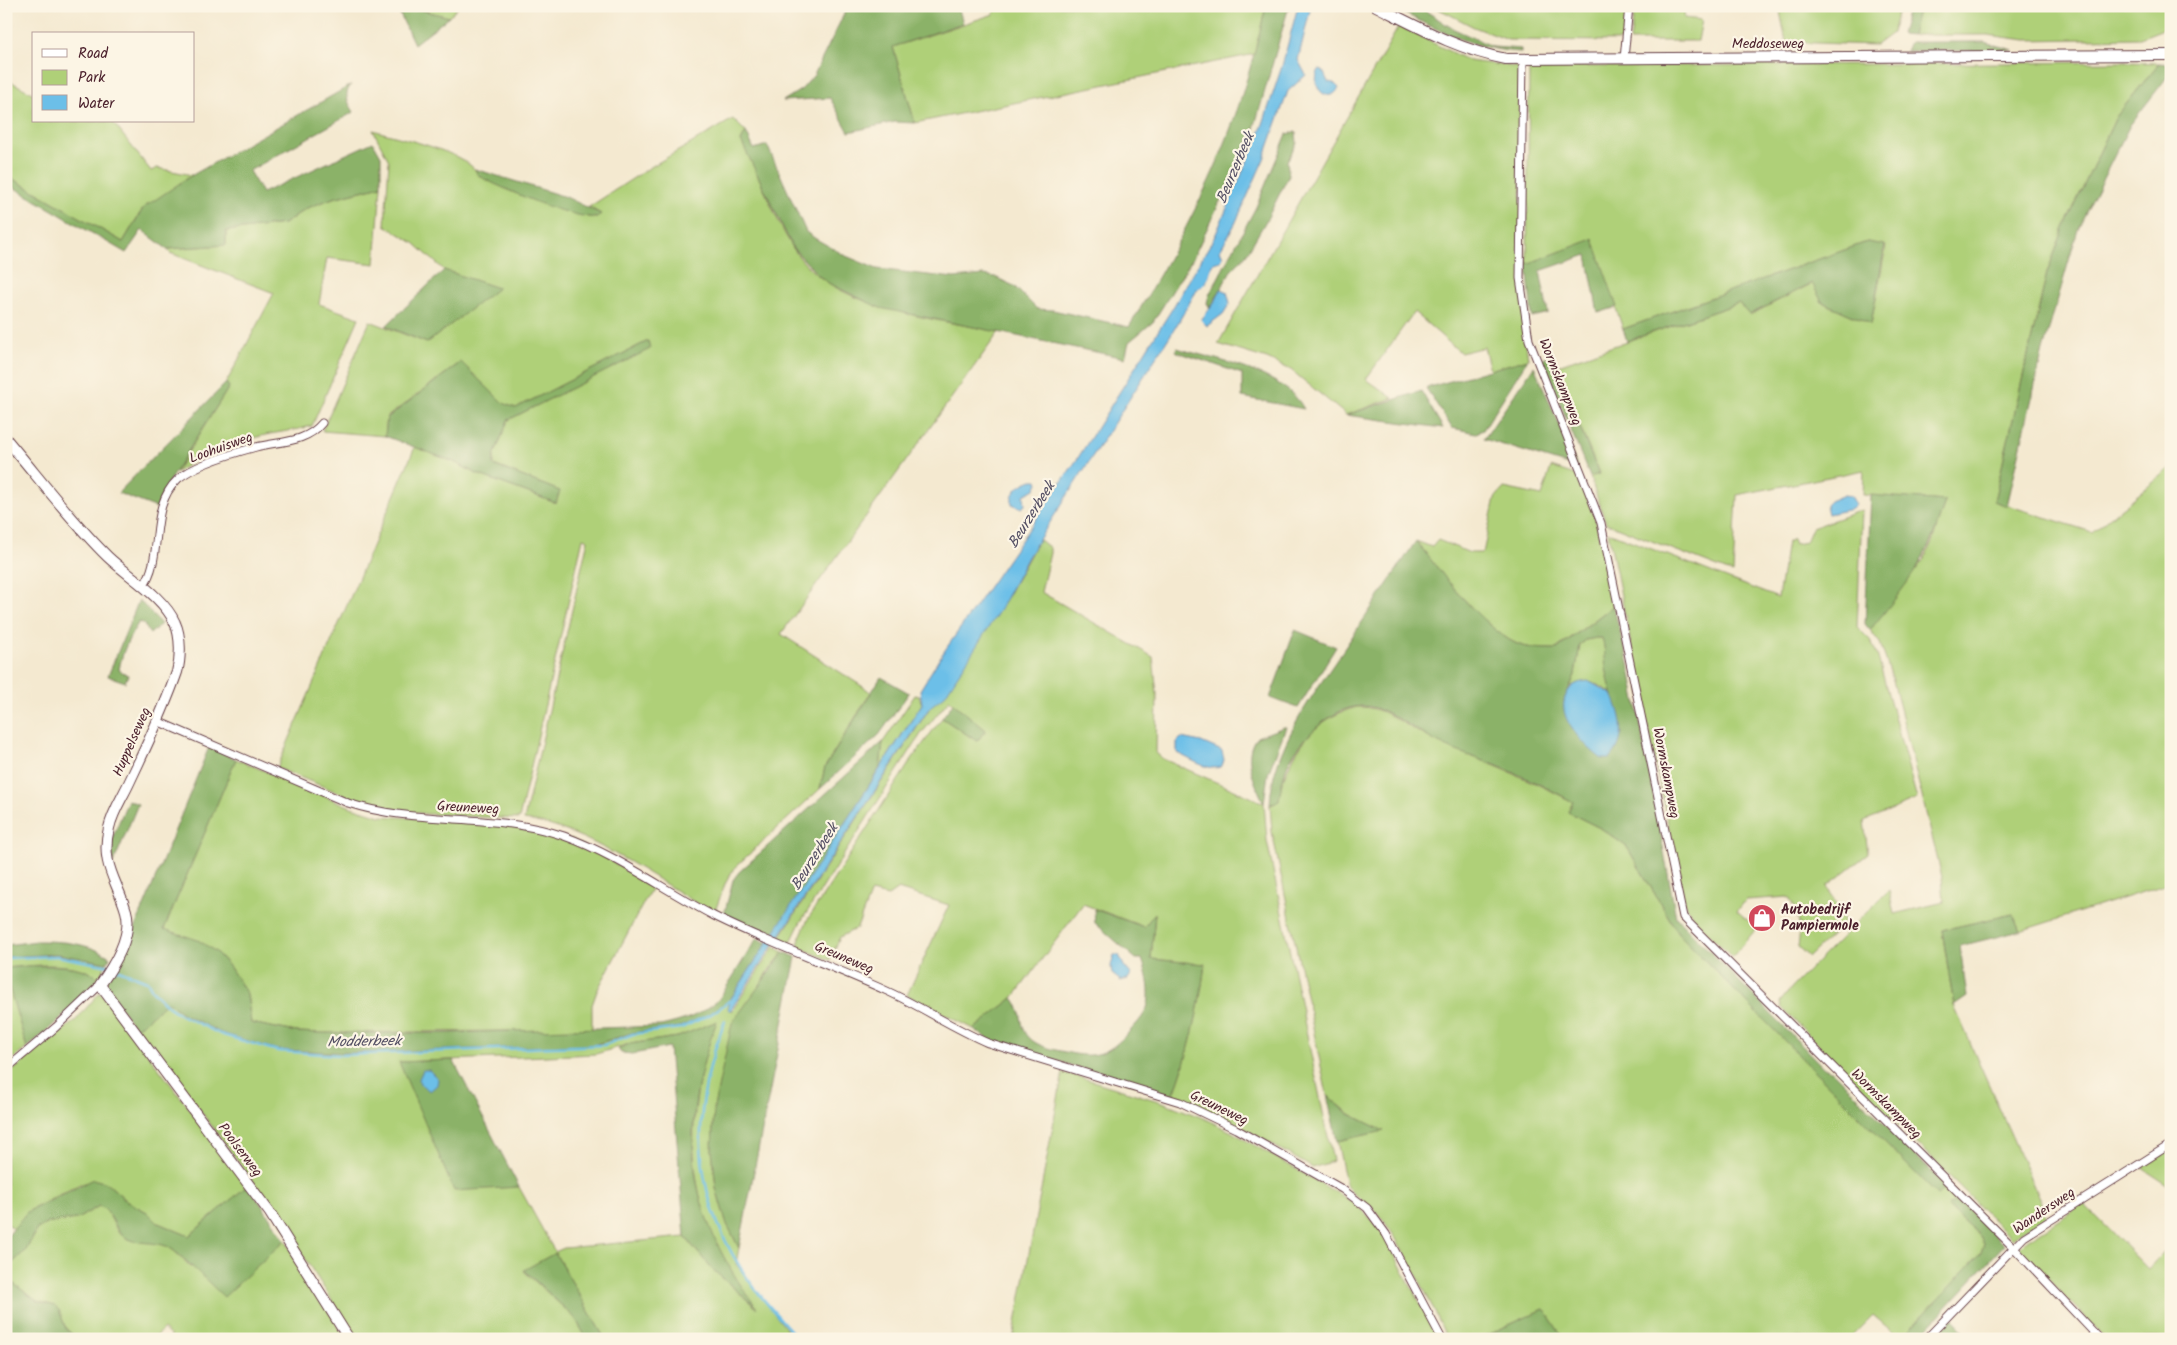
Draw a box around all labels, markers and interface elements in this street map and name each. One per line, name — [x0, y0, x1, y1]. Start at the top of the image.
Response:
legend — [32, 32, 195, 122]
street label: Meddoseweg — [1732, 33, 1804, 55]
text: Road — [78, 42, 109, 66]
text: Park — [78, 66, 106, 90]
text: Water — [78, 92, 115, 116]
water label: Beurzerbeek — [1210, 127, 1263, 207]
street label: Wormskampweg — [1532, 335, 1588, 429]
street label: Loohuisweg — [186, 426, 256, 470]
water label: Beurzerbeek — [1002, 475, 1063, 553]
street label: Huppelseweg — [107, 704, 157, 780]
street label: Wormskampweg — [1646, 726, 1686, 820]
street label: Greuneweg — [436, 795, 500, 821]
water label: Beurzerbeek — [785, 817, 846, 895]
place label: Autobedrijf Pampiermole — [1781, 899, 1859, 937]
shop icon: Autobedrijf Pampiermole — [1747, 903, 1777, 933]
street label: Greuneweg — [811, 936, 877, 980]
water label: Modderbeek — [327, 1029, 403, 1055]
street label: Wormskampweg — [1846, 1064, 1926, 1144]
street label: Greuneweg — [1186, 1084, 1252, 1132]
street label: Poolserweg — [212, 1118, 268, 1182]
street label: Wandersweg — [2008, 1182, 2080, 1240]

